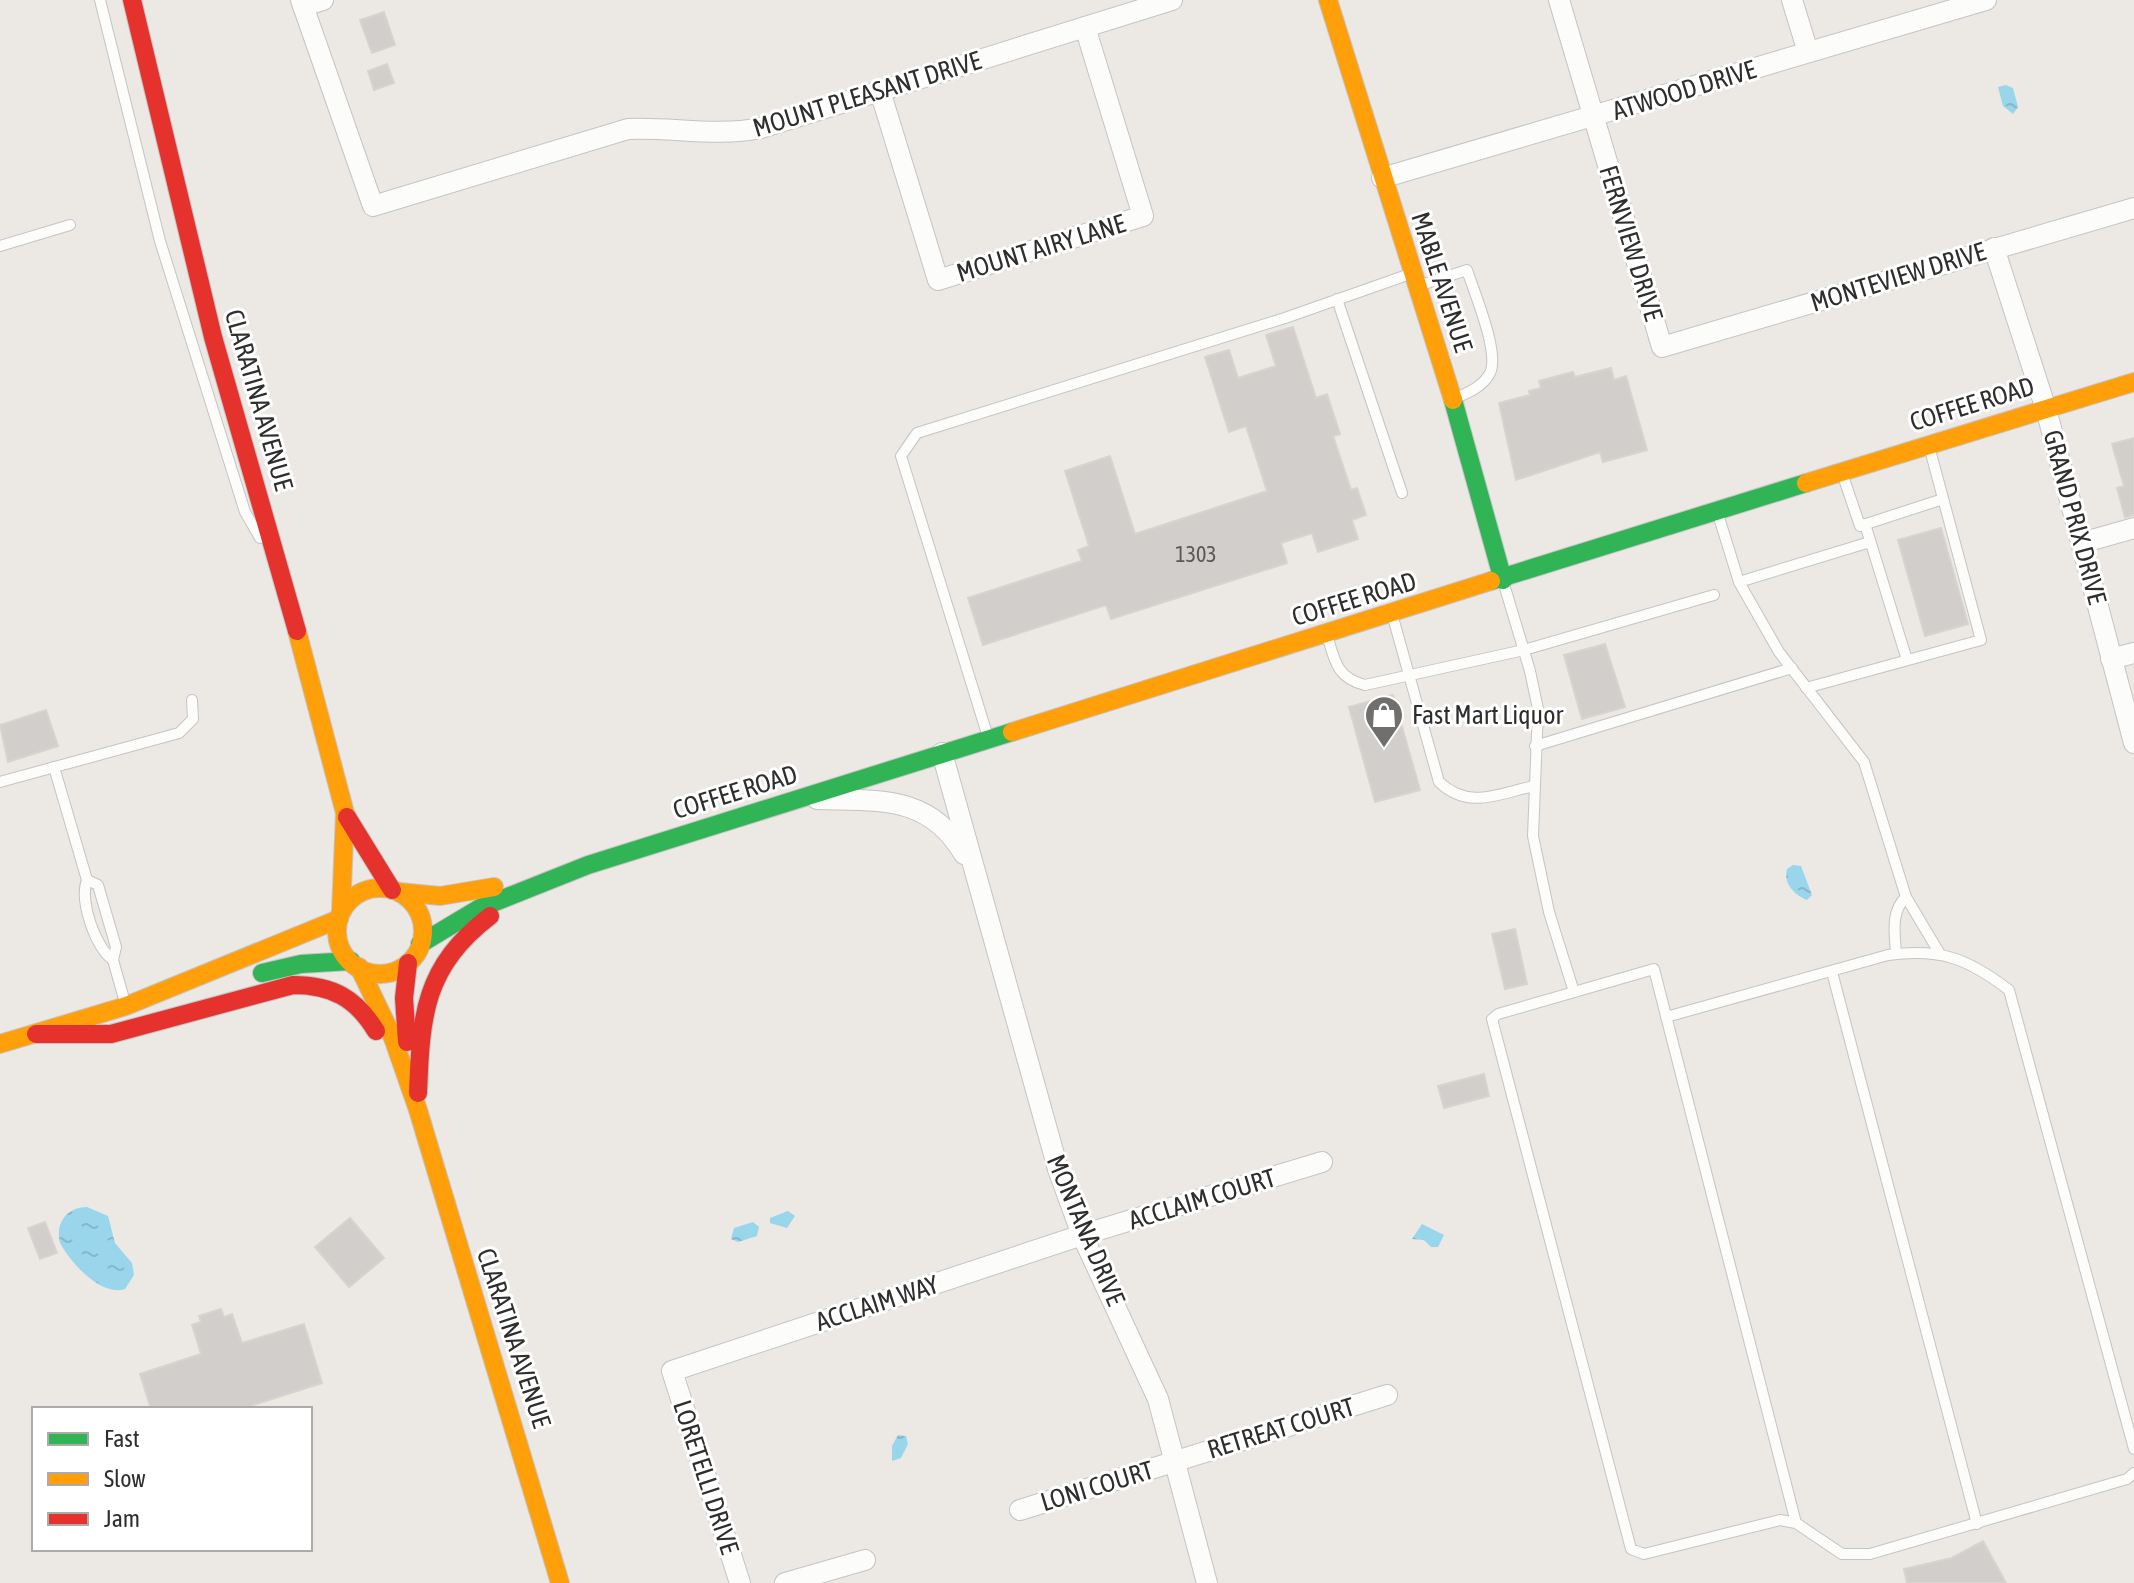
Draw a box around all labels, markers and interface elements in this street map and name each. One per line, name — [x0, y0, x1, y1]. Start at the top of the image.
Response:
street label: MOUNT PLEASANT DRIVE — [749, 45, 985, 143]
street label: ATWOOD DRIVE — [1609, 54, 1759, 126]
street label: FERNVIEW DRIVE — [1593, 162, 1669, 324]
street label: MOUNT AIRY LANE — [953, 208, 1129, 288]
street label: MABLE AVENUE — [1405, 208, 1479, 356]
street label: MONTEVIEW DRIVE — [1807, 236, 1989, 318]
street label: CLARATINA AVENUE — [219, 306, 299, 494]
street label: COFFEE ROAD — [1906, 371, 2038, 437]
street label: GRAND PRIX DRIVE — [2037, 427, 2113, 607]
house number: 1303 — [1175, 541, 1217, 567]
street label: COFFEE ROAD — [1288, 566, 1420, 632]
shop icon: Fast Mart Liquor — [1363, 694, 1405, 749]
place label: Fast Mart Liquor — [1412, 700, 1563, 730]
street label: COFFEE ROAD — [669, 759, 801, 825]
street label: MONTANA DRIVE — [1041, 1150, 1131, 1310]
street label: ACCLAIM COURT — [1125, 1162, 1280, 1236]
street label: CLARATINA AVENUE — [471, 1245, 557, 1431]
street label: ACCLAIM WAY — [812, 1269, 943, 1337]
street label: RETREAT COURT — [1204, 1391, 1359, 1465]
street label: LORETELLI DRIVE — [667, 1396, 745, 1558]
legend — [32, 1407, 312, 1551]
text: Fast — [104, 1425, 140, 1452]
street label: LONI COURT — [1037, 1454, 1158, 1517]
text: Slow — [104, 1465, 146, 1492]
text: Jam — [104, 1505, 140, 1532]

